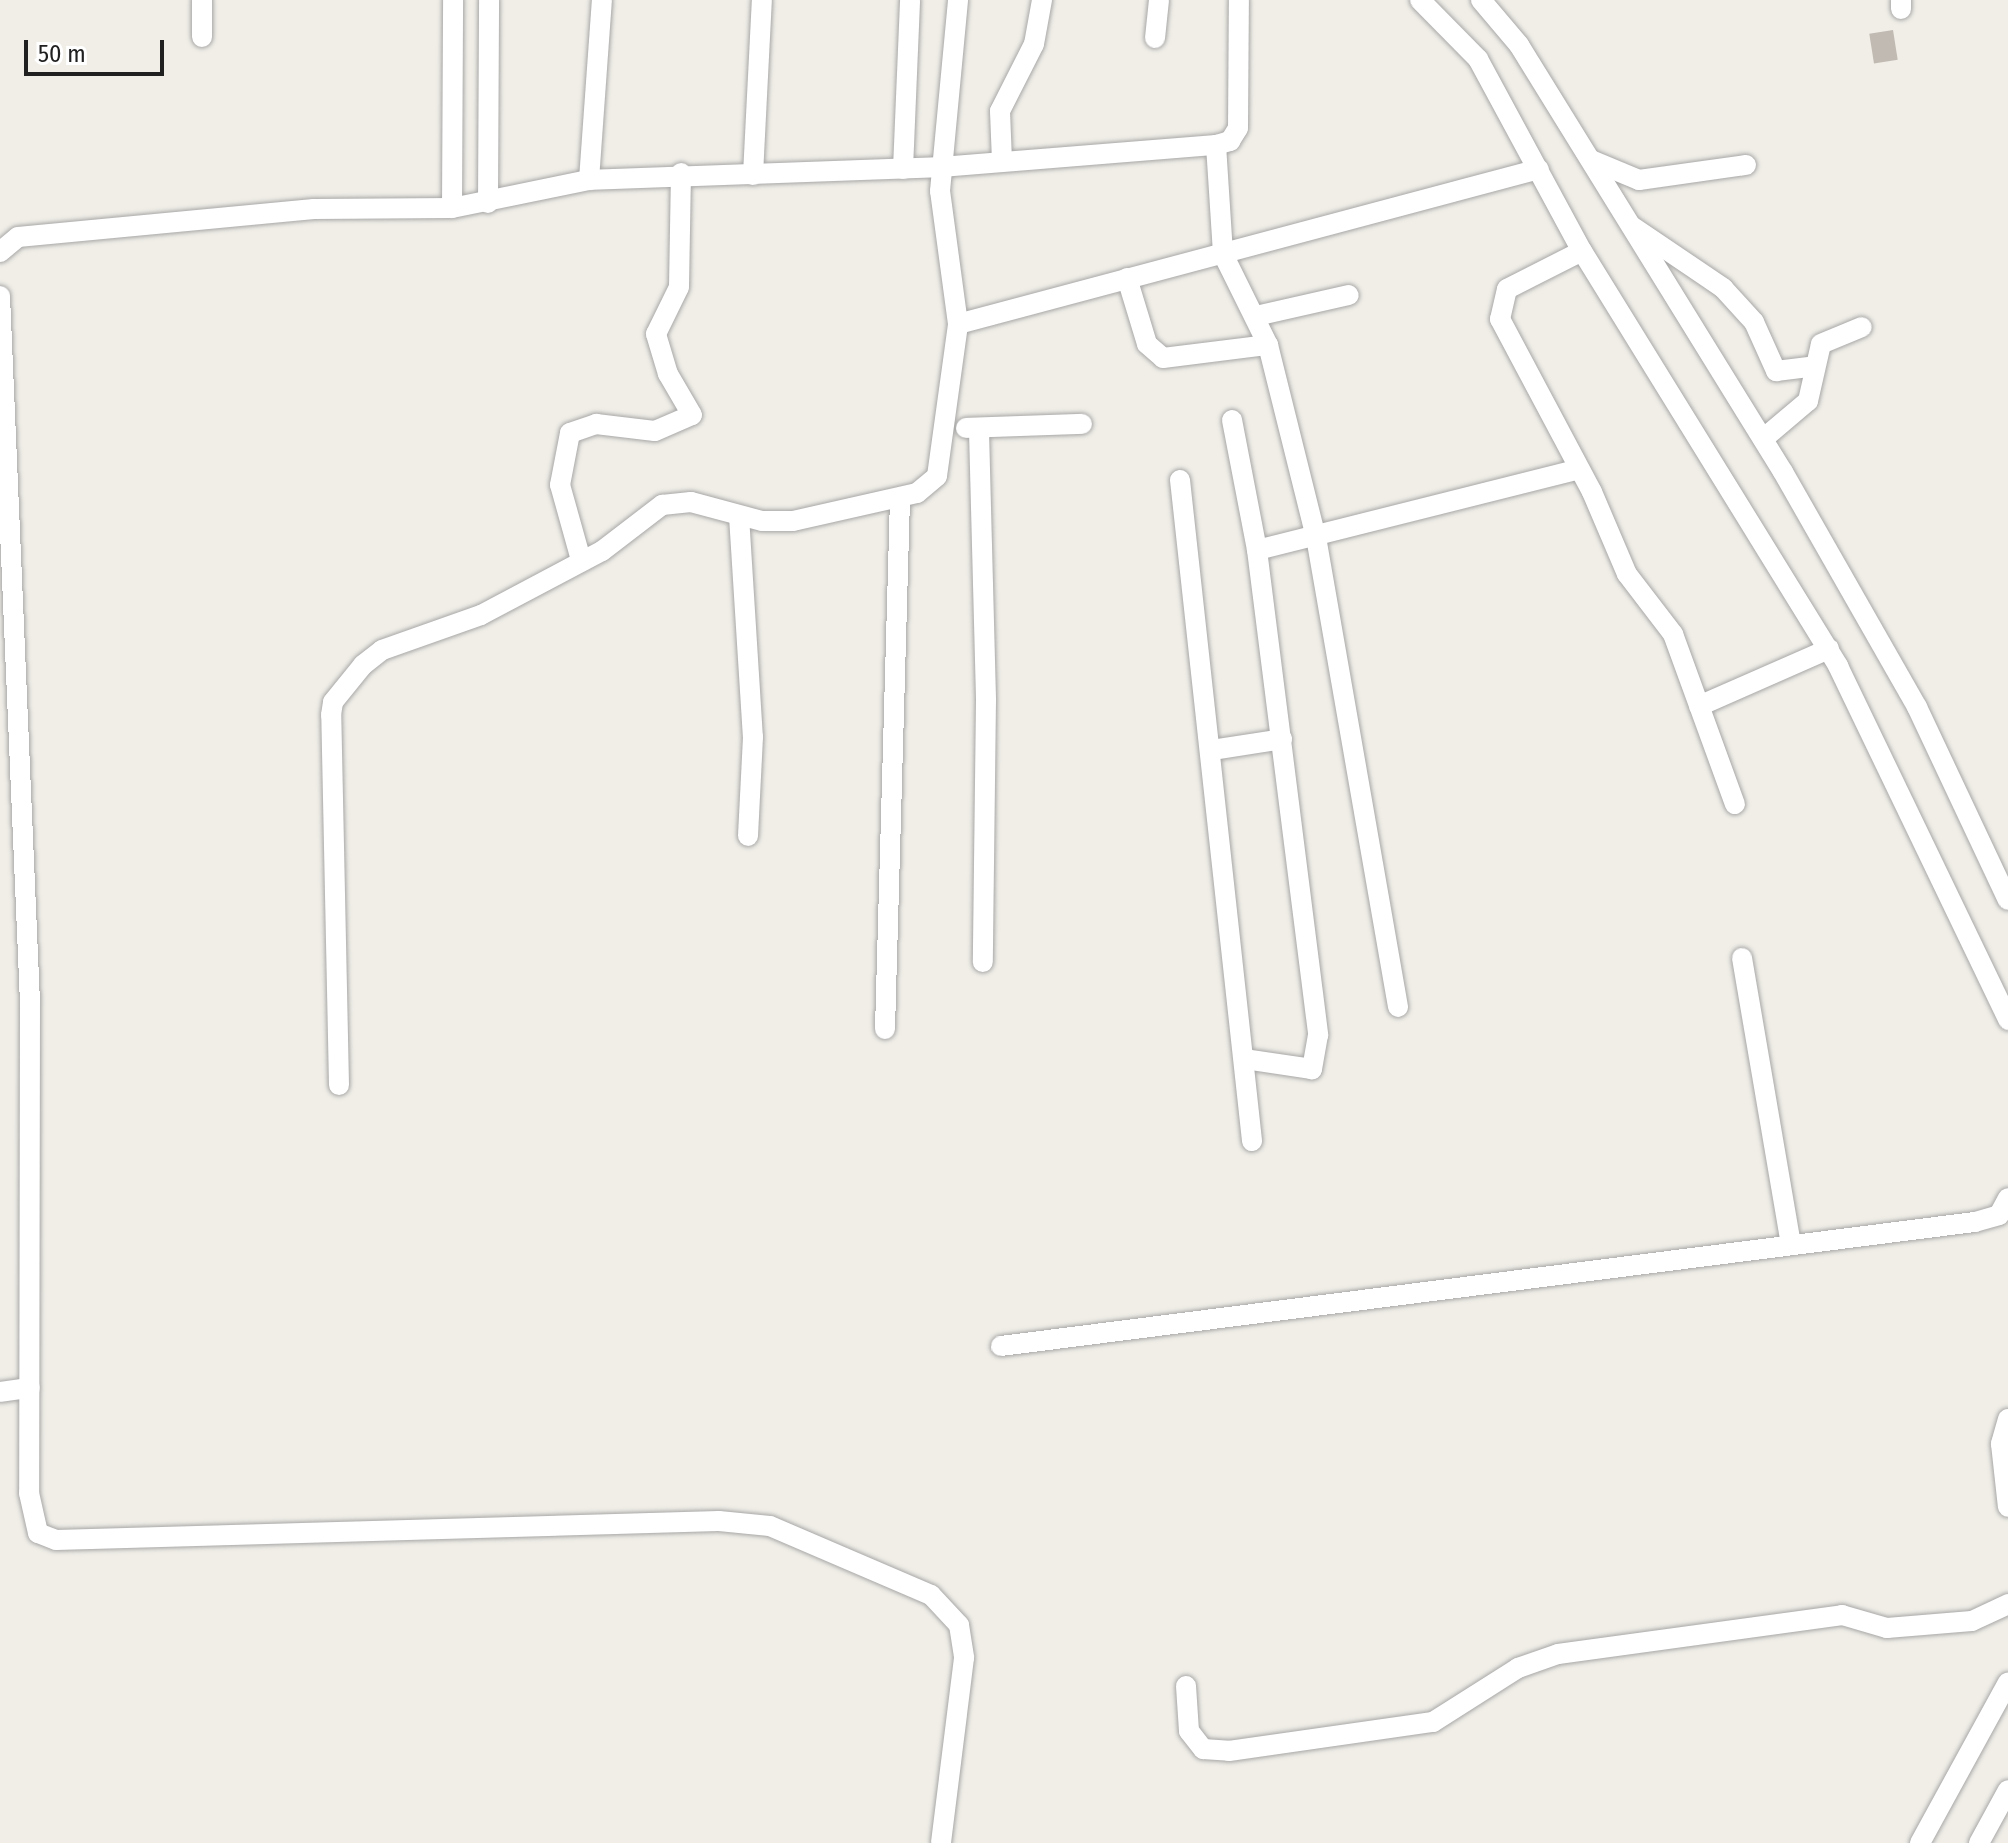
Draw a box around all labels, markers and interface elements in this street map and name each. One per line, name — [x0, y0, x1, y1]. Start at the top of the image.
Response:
scale bar — [28, 24, 168, 74]
text: 50 m — [38, 40, 86, 68]

